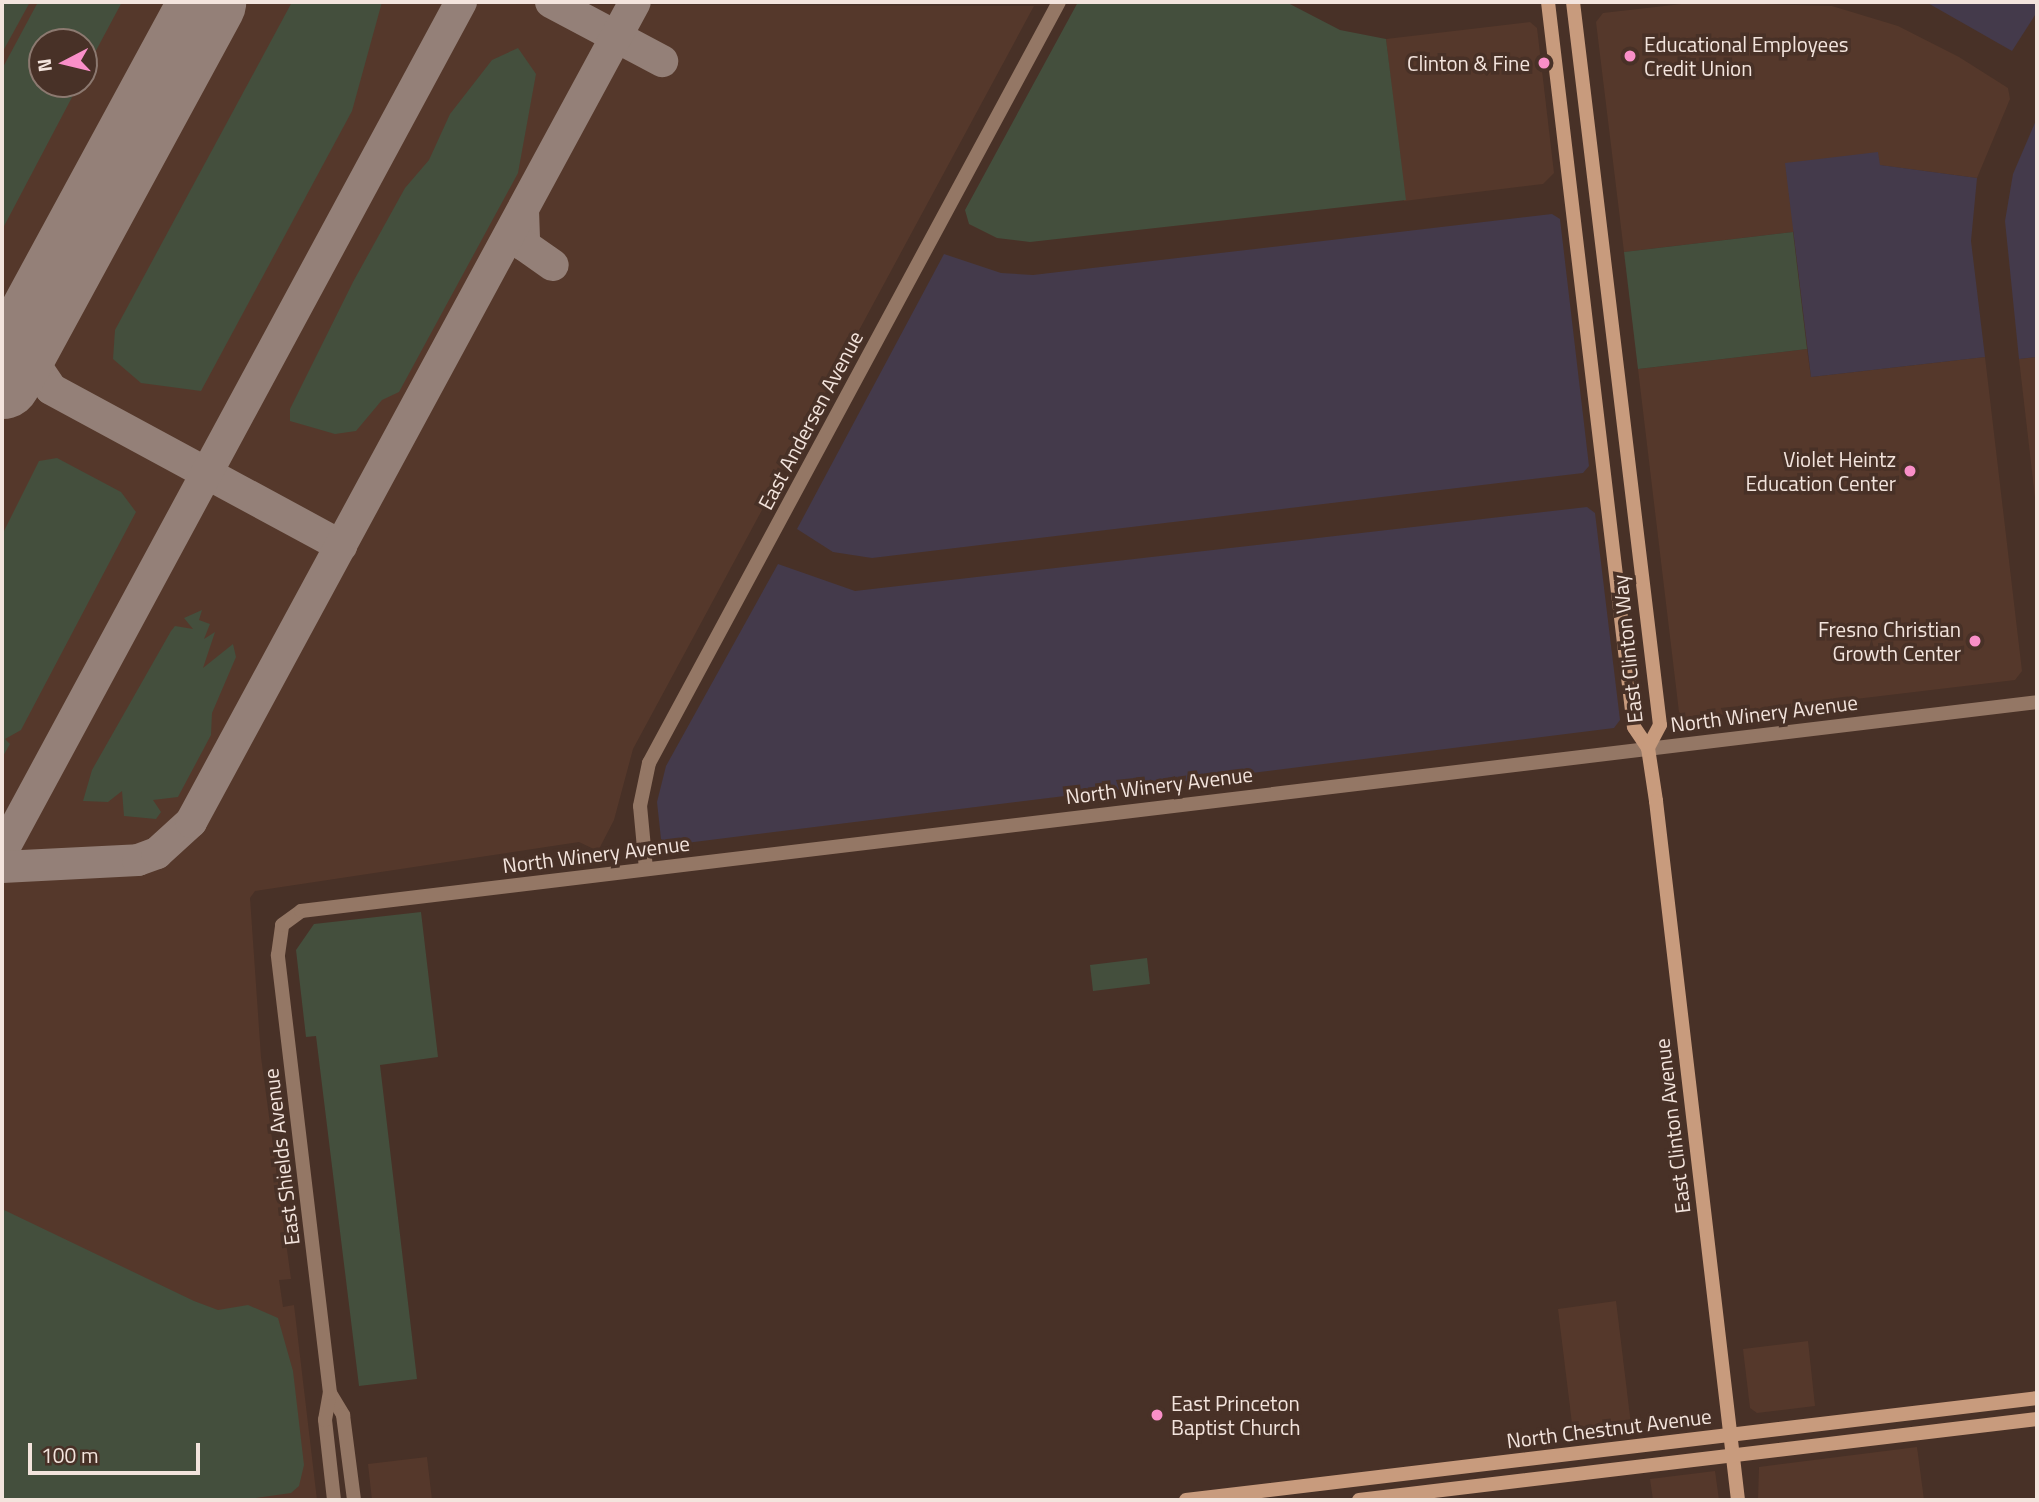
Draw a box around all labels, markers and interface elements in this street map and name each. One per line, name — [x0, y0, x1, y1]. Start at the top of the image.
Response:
north arrow — [28, 28, 98, 98]
place label: Educational Employees Credit Union — [1644, 31, 1849, 81]
marker: Educational Employees Credit Union — [1622, 48, 1638, 64]
place label: Clinton & Fine — [1407, 50, 1530, 76]
marker: Clinton & Fine — [1536, 55, 1552, 71]
text: N — [28, 57, 59, 74]
street label: East Andersen Avenue — [752, 326, 868, 514]
place label: Violet Heintz Education Center — [1745, 446, 1896, 496]
marker: Violet Heintz Education Center — [1902, 463, 1918, 479]
street label: East Clinton Way — [1607, 573, 1647, 725]
place label: Fresno Christian Growth Center — [1818, 616, 1961, 666]
marker: Fresno Christian Growth Center — [1967, 633, 1983, 649]
street label: North Winery Avenue — [1669, 689, 1859, 737]
street label: North Winery Avenue — [1064, 761, 1254, 809]
street label: North Winery Avenue — [501, 830, 691, 878]
street label: East Clinton Avenue — [1649, 1037, 1695, 1215]
street label: East Shields Avenue — [258, 1067, 304, 1247]
place label: East Princeton Baptist Church — [1171, 1390, 1301, 1440]
street label: North Chestnut Avenue — [1505, 1403, 1713, 1453]
marker: East Princeton Baptist Church — [1149, 1407, 1165, 1423]
scale bar — [32, 1428, 203, 1472]
text: 100 m — [41, 1439, 98, 1471]

